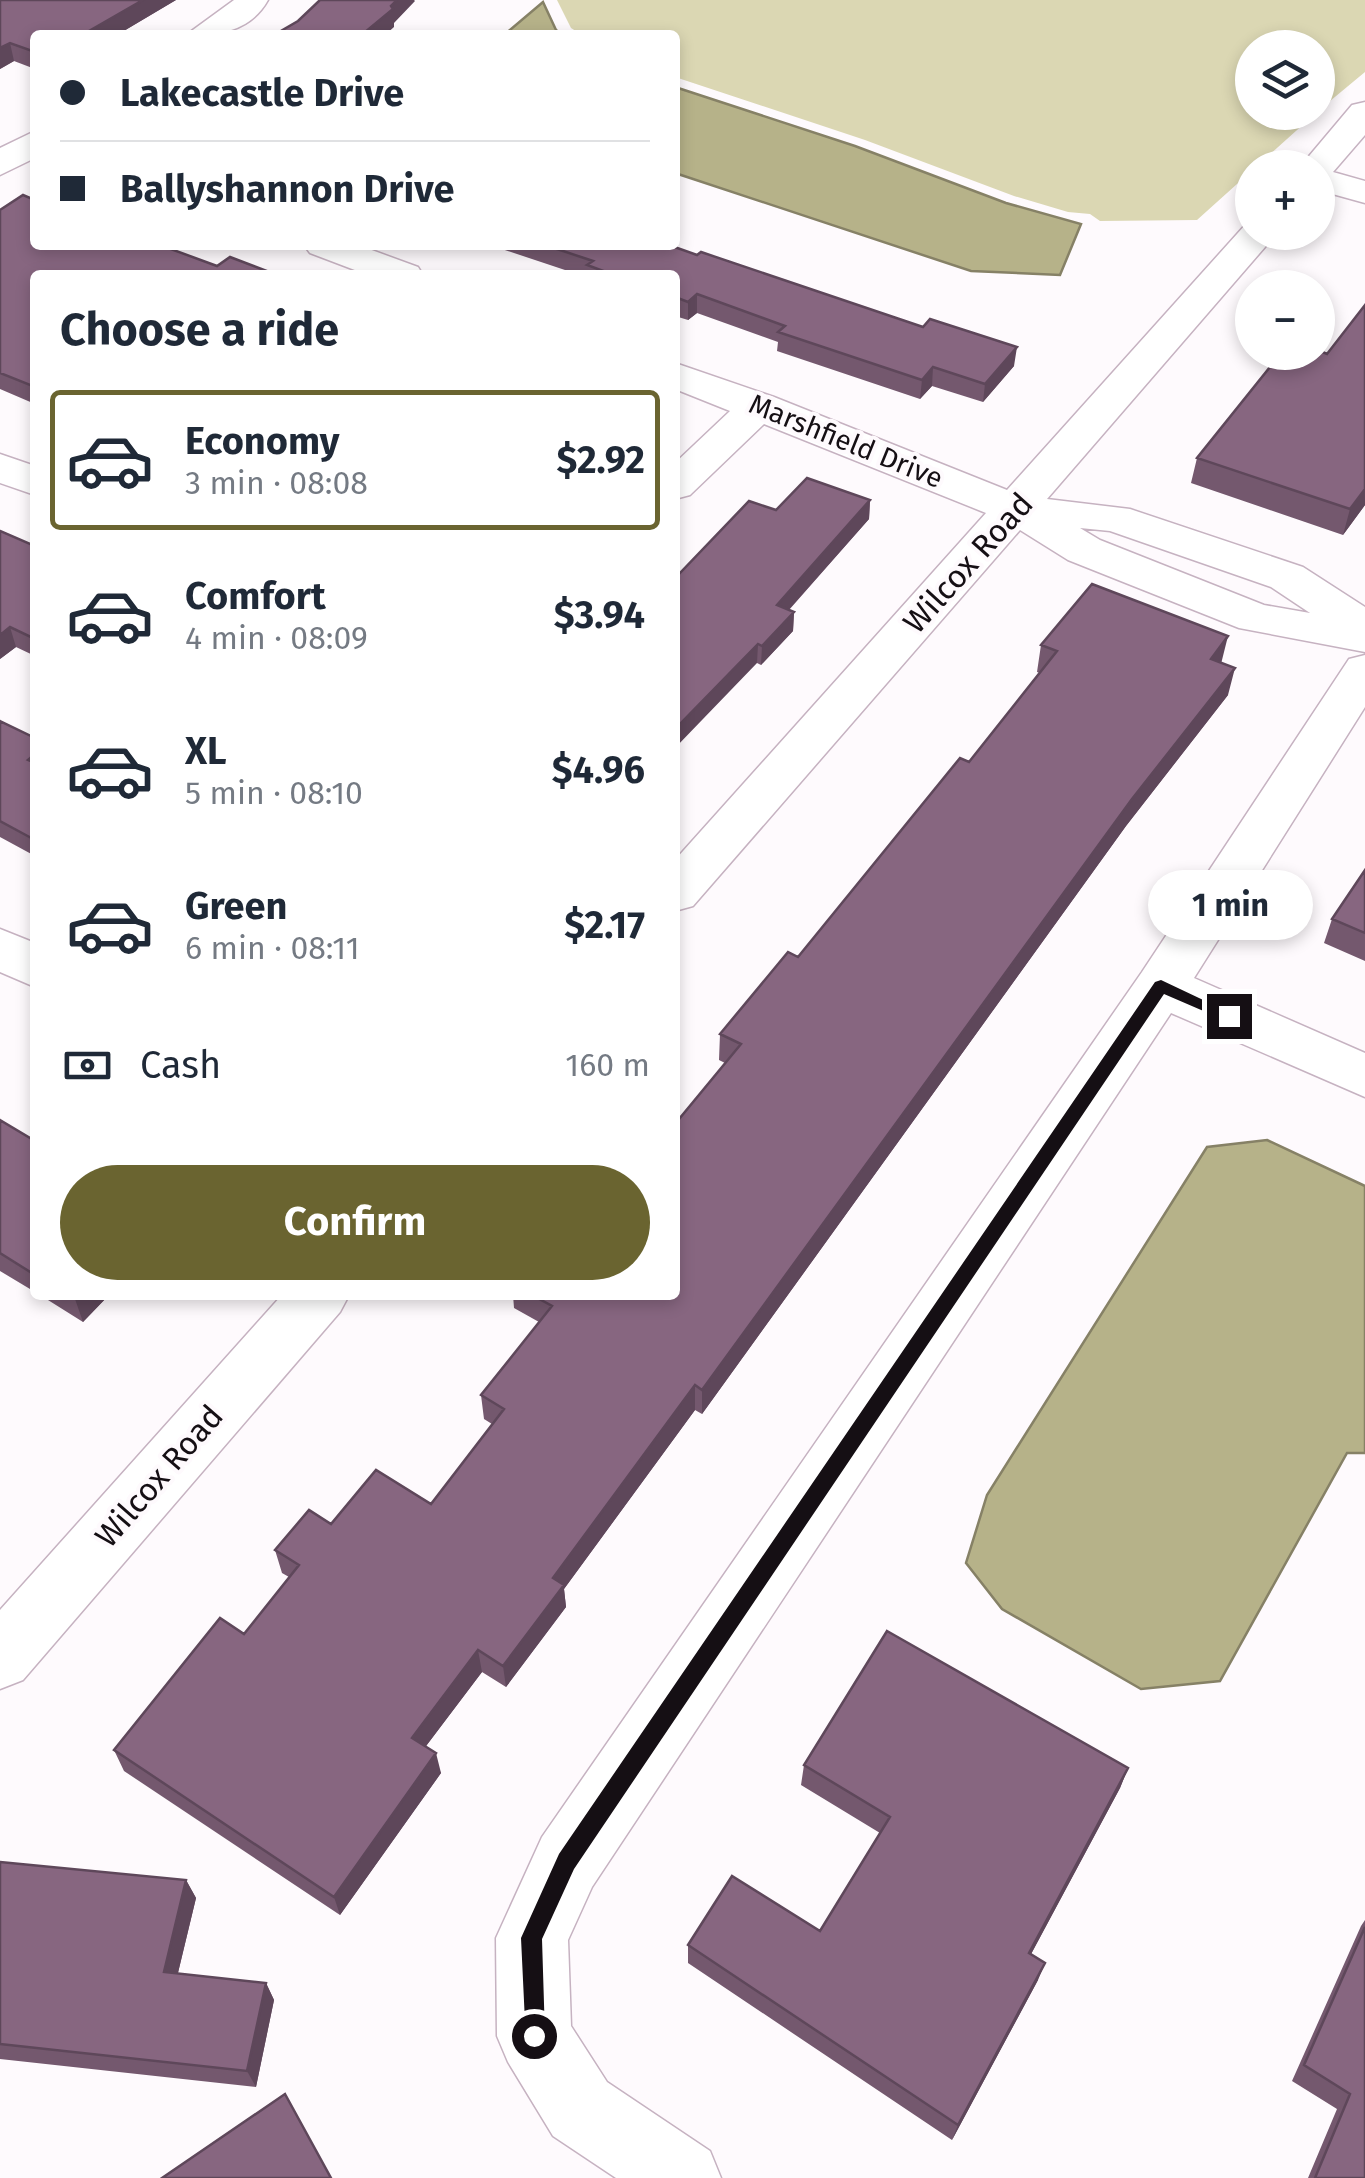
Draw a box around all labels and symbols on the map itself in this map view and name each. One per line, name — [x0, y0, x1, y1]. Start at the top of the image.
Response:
street label: Marshfield Drive — [744, 387, 948, 495]
street label: Wilcox Road — [895, 485, 1041, 641]
callout: 1 min — [1146, 871, 1312, 941]
route end — [1207, 994, 1252, 1039]
street label: Wilcox Road — [87, 1397, 231, 1555]
route start — [512, 2014, 557, 2059]

